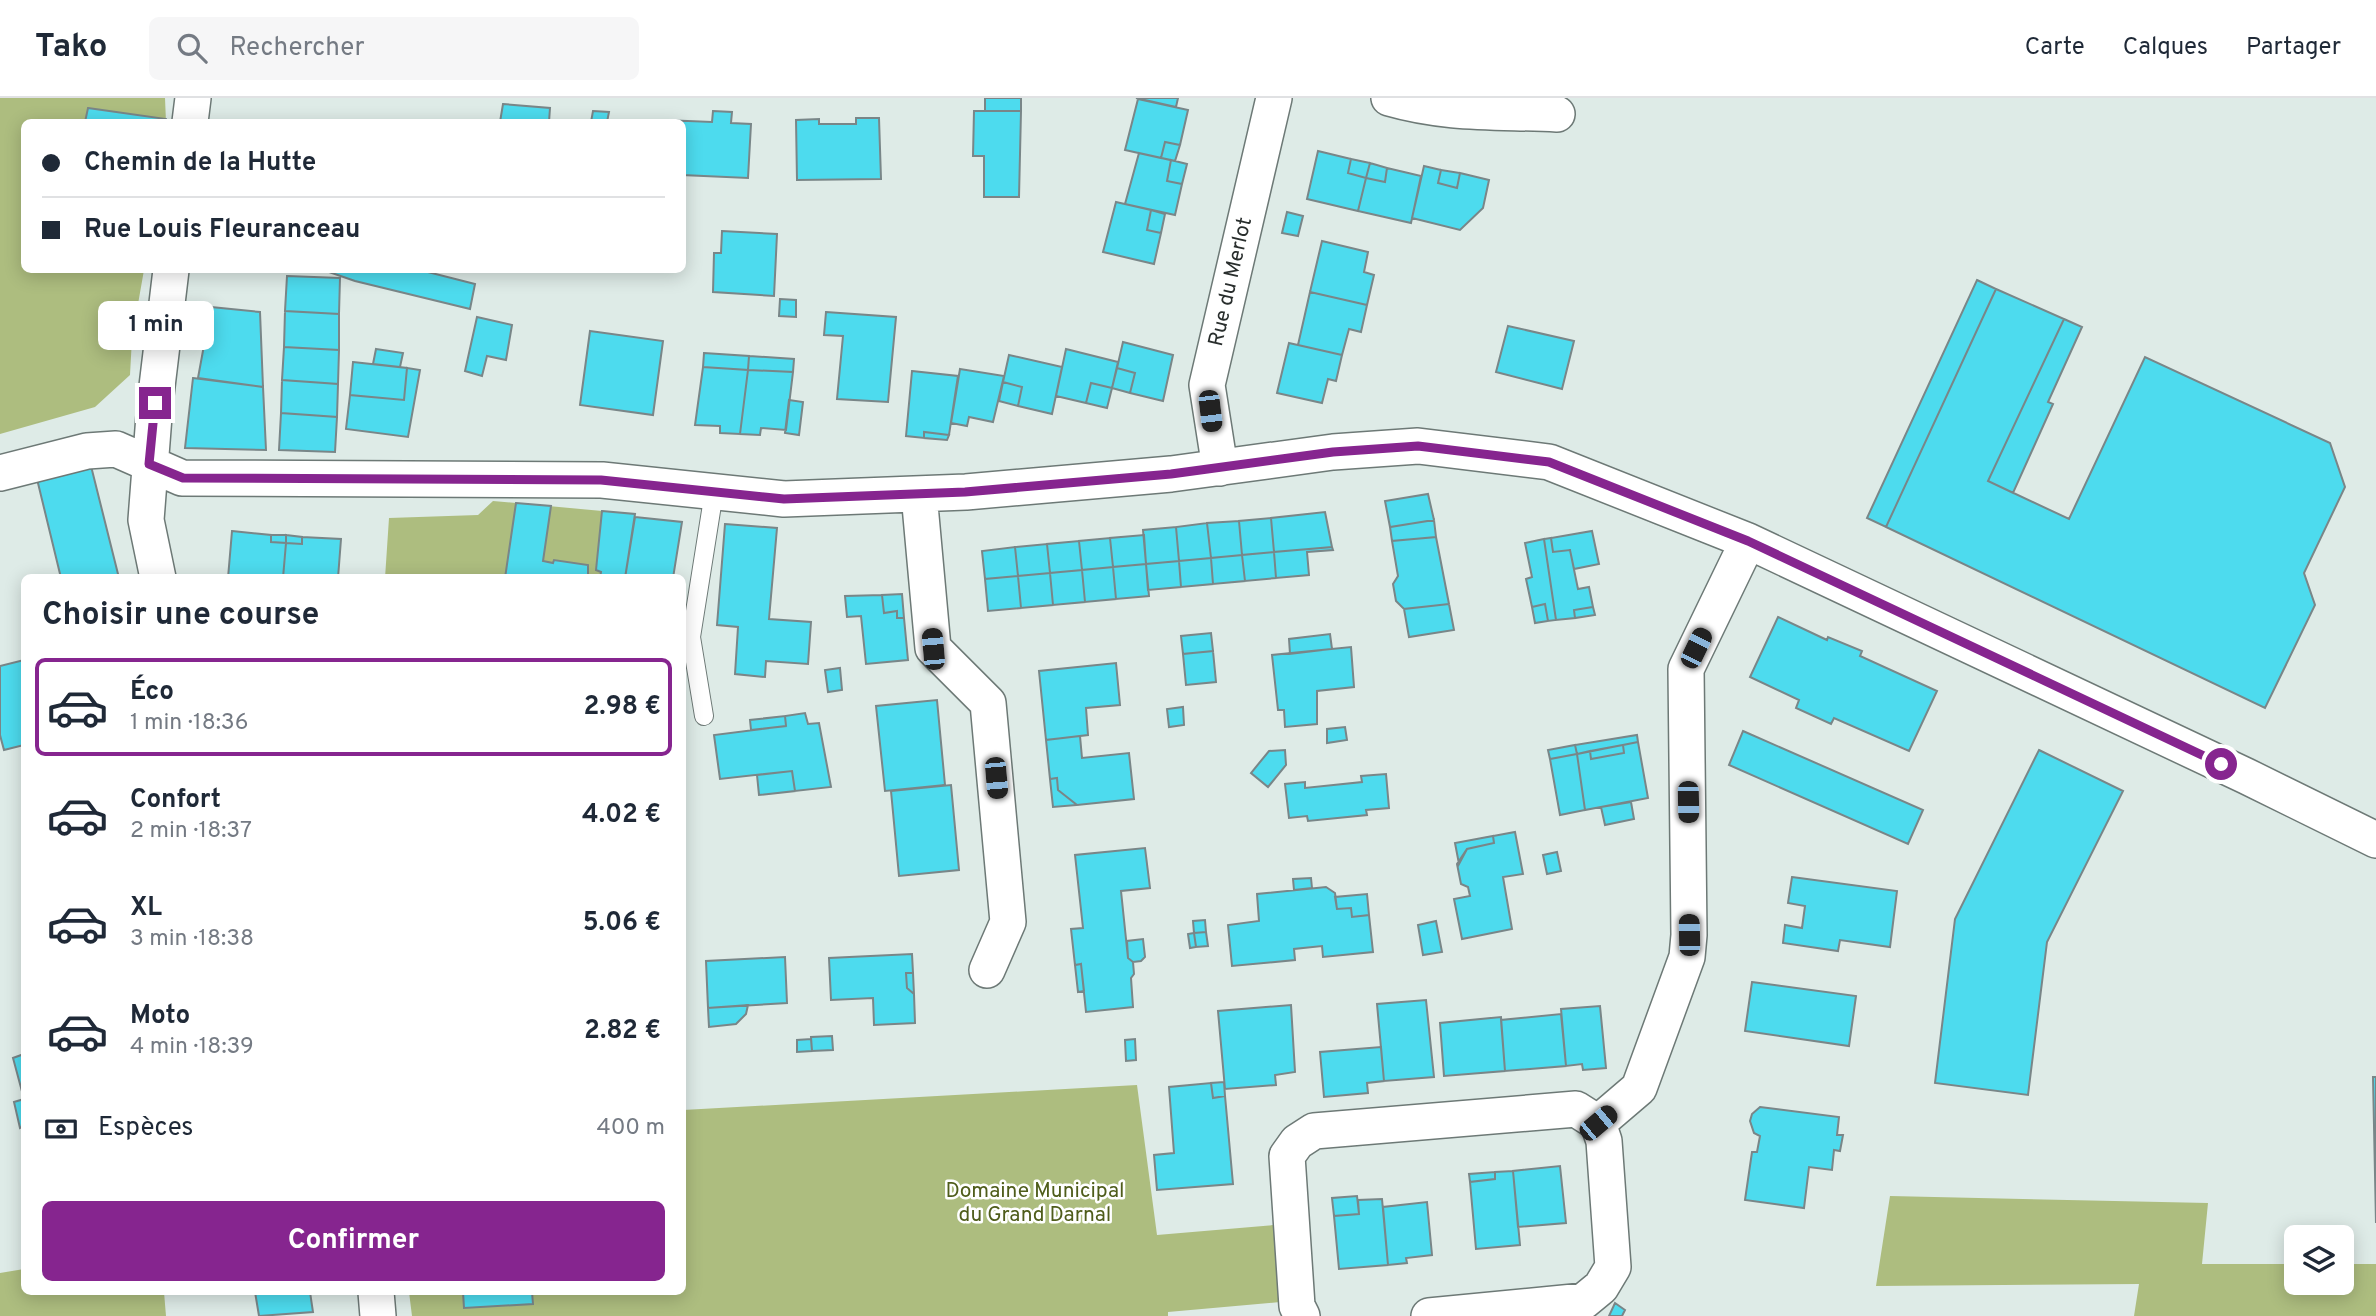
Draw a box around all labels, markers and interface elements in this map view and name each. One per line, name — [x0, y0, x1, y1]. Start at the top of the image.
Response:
search box — [149, 17, 639, 80]
text: Tako — [35, 27, 107, 69]
icon: search — [173, 29, 211, 67]
text: Rechercher — [229, 32, 365, 65]
text: Carte — [2025, 33, 2085, 63]
text: Calques — [2123, 33, 2208, 63]
text: Partager — [2246, 33, 2341, 63]
text: Chemin de la Hutte — [84, 147, 316, 180]
text: Rue Louis Fleuranceau — [84, 214, 360, 247]
street label: Rue du Merlot — [1203, 215, 1259, 349]
callout: 1 min — [97, 302, 213, 350]
text: 1 min — [128, 311, 184, 340]
route end — [139, 387, 171, 419]
car — [1198, 389, 1223, 433]
text: Choisir une course — [42, 596, 319, 636]
car — [1678, 625, 1715, 671]
car — [921, 627, 946, 671]
icon: car — [46, 676, 109, 739]
text: Éco — [130, 676, 174, 709]
text: 2.98 € — [583, 691, 661, 724]
text: 1 min · 18:36 — [130, 709, 248, 738]
route start — [2205, 748, 2237, 780]
car — [984, 756, 1009, 800]
car — [1678, 781, 1699, 823]
icon: car — [46, 784, 109, 847]
text: Confort — [130, 784, 221, 817]
text: 4.02 € — [582, 799, 661, 832]
text: 2 min · 18:37 — [130, 817, 252, 846]
icon: car — [46, 892, 109, 955]
text: XL — [130, 892, 162, 925]
text: 5.06 € — [583, 907, 661, 940]
car — [1679, 914, 1700, 956]
text: 3 min · 18:38 — [130, 925, 254, 954]
icon: car — [46, 1000, 109, 1063]
text: Moto — [130, 1000, 190, 1033]
text: 2.82 € — [584, 1015, 661, 1048]
text: 4 min · 18:39 — [130, 1033, 254, 1062]
car — [1576, 1101, 1621, 1145]
icon: cash — [42, 1110, 80, 1148]
text: Espèces — [98, 1112, 194, 1145]
text: 400 m — [596, 1114, 665, 1143]
park label: Domaine Municipal du Grand Darnal — [946, 1178, 1124, 1229]
button: Confirmer — [42, 1201, 665, 1281]
map controls — [2284, 1225, 2354, 1295]
button: layers — [2284, 1225, 2354, 1295]

